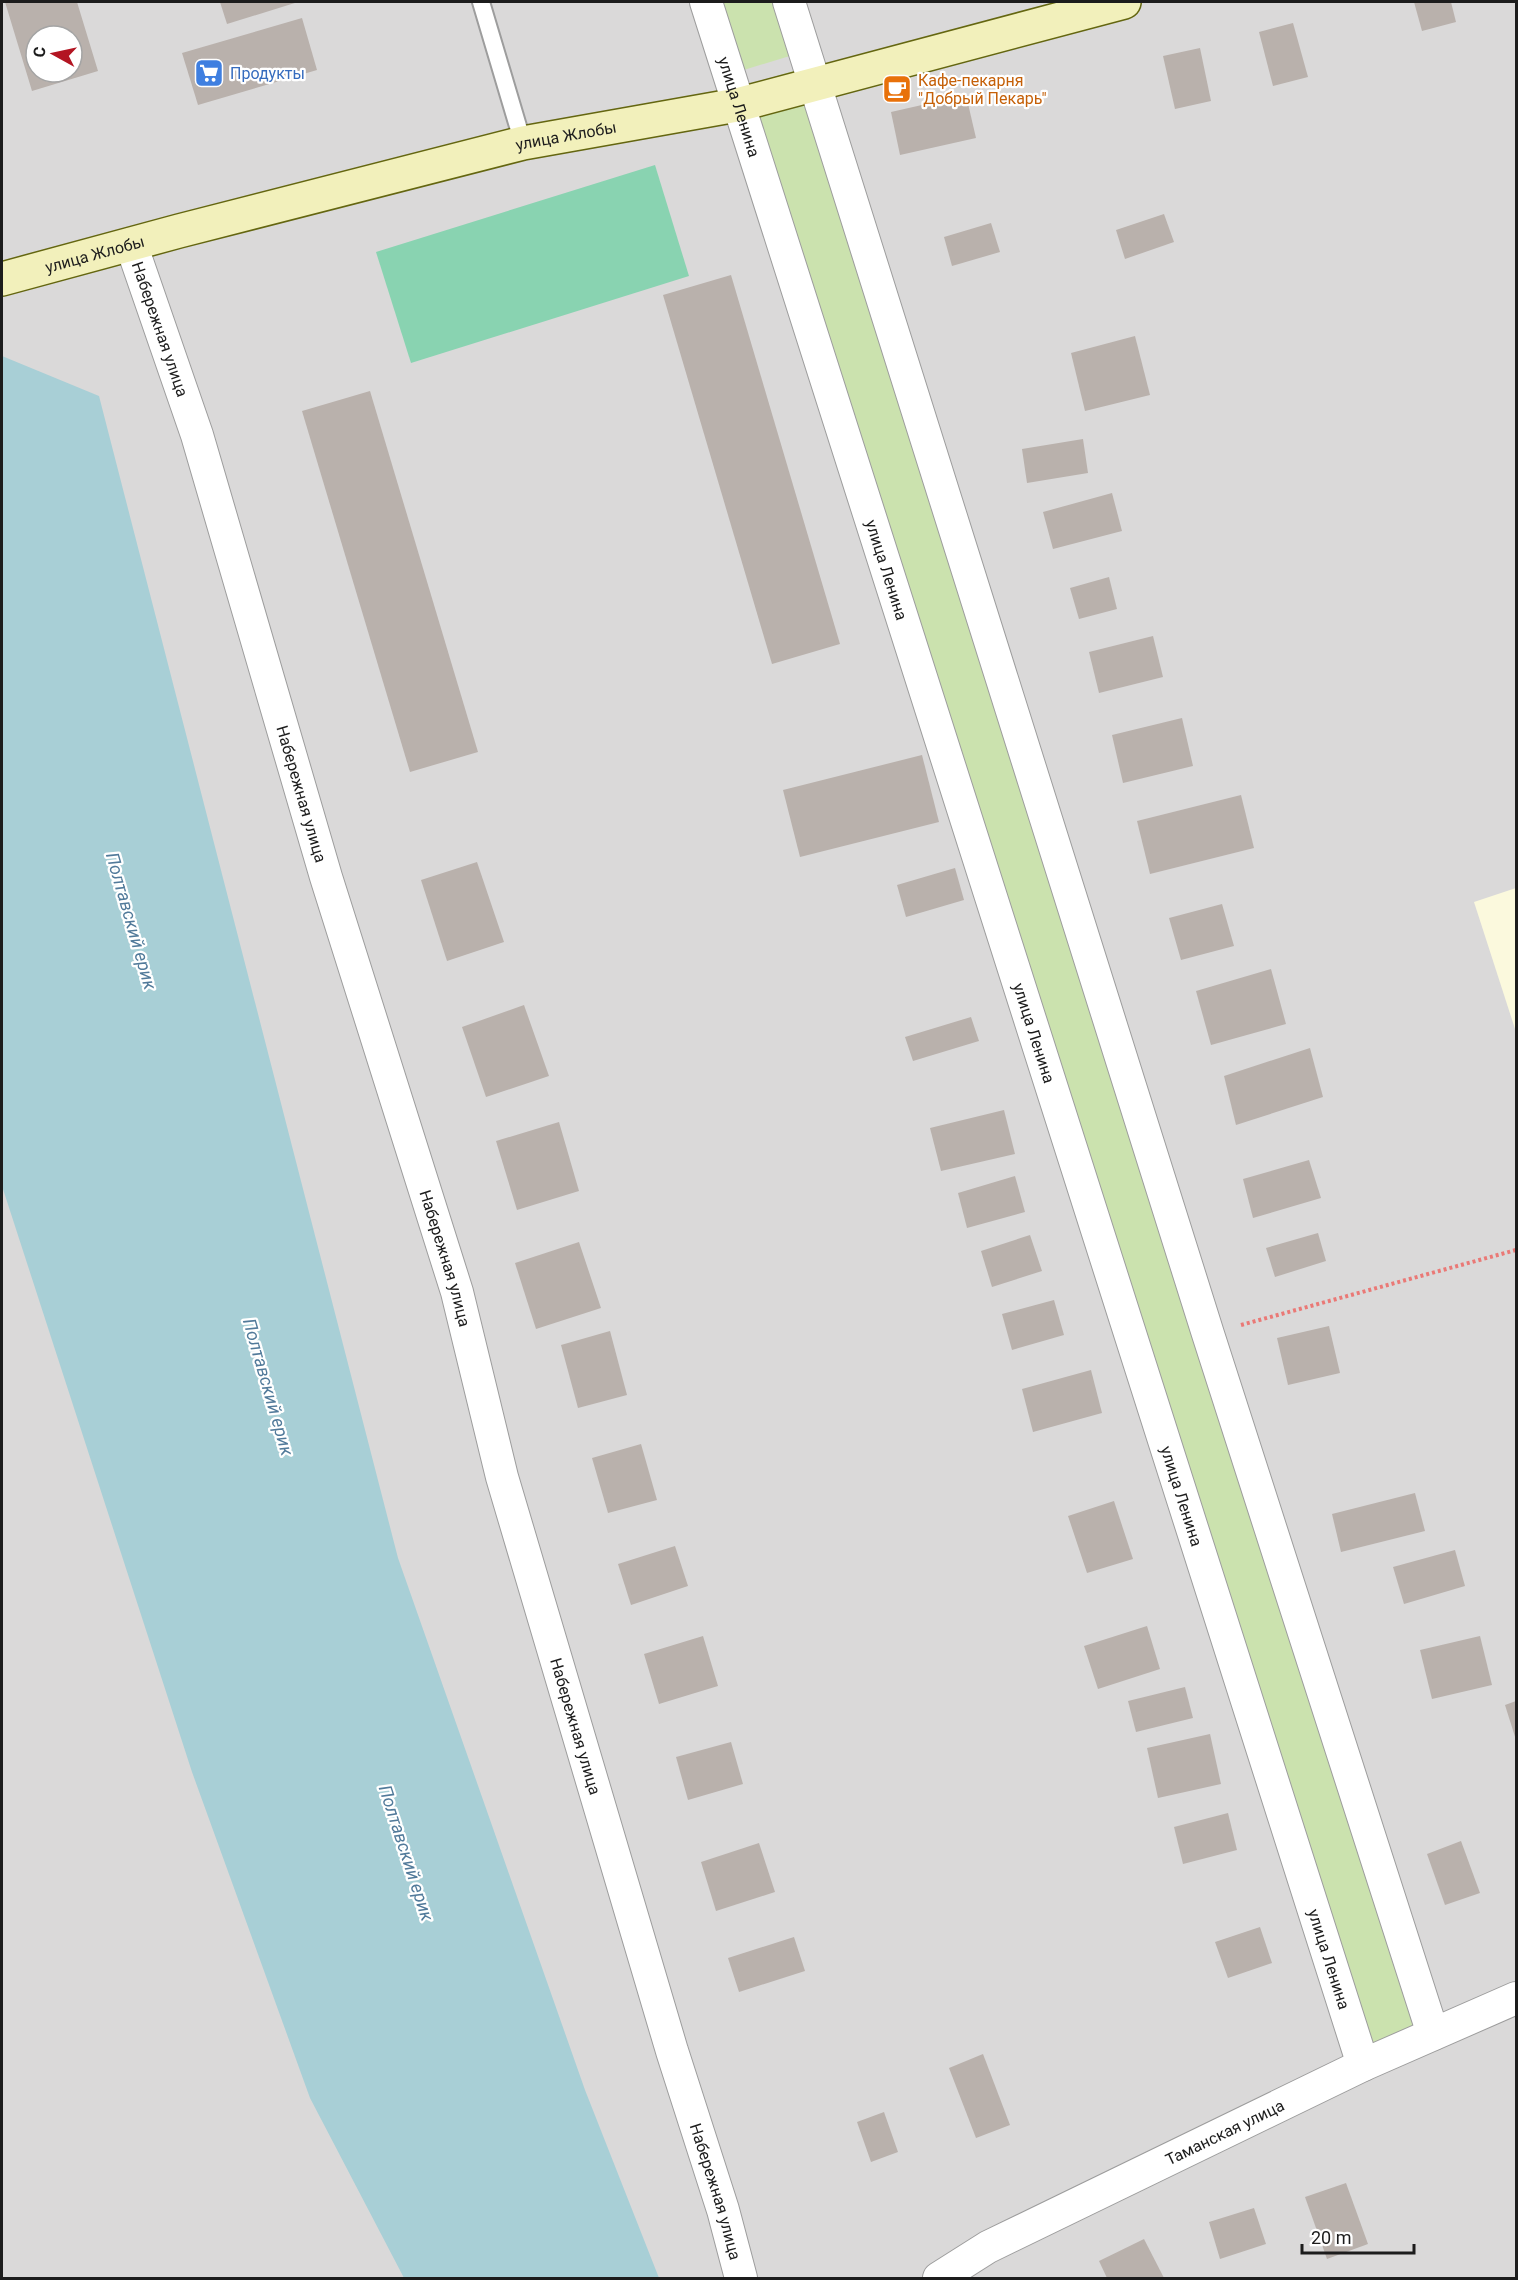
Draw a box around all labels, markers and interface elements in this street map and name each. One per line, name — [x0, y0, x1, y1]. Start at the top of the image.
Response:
north arrow — [24, 24, 84, 84]
text: С — [30, 45, 50, 58]
street label: улица Ленина — [714, 54, 764, 159]
supermarket icon: Продукты — [193, 57, 225, 89]
place label: Продукты — [230, 64, 305, 83]
place label: Кафе-пекарня "Добрый Пекарь" — [918, 71, 1047, 108]
cafe icon: Кафе-пекарня "Добрый Пекарь" — [881, 73, 913, 105]
street label: улица Жлобы — [513, 118, 618, 155]
street label: улица Жлобы — [43, 232, 147, 277]
street label: Набережная улица — [128, 259, 192, 399]
street label: улица Ленина — [862, 518, 911, 623]
street label: Набережная улица — [272, 723, 330, 865]
water label: Полтавский ерик — [102, 850, 161, 992]
street label: улица Ленина — [1009, 981, 1059, 1086]
street label: Набережная улица — [415, 1188, 474, 1329]
water label: Полтавский ерик — [239, 1316, 298, 1458]
street label: улица Ленина — [1156, 1444, 1206, 1549]
street label: Набережная улица — [546, 1656, 605, 1797]
water label: Полтавский ерик — [375, 1782, 439, 1924]
street label: улица Ленина — [1304, 1907, 1354, 2012]
street label: Таманская улица — [1162, 2096, 1287, 2169]
street label: Набережная улица — [686, 2121, 745, 2262]
scale bar — [1302, 2217, 1414, 2255]
text: 20 m — [1311, 2227, 1351, 2248]

